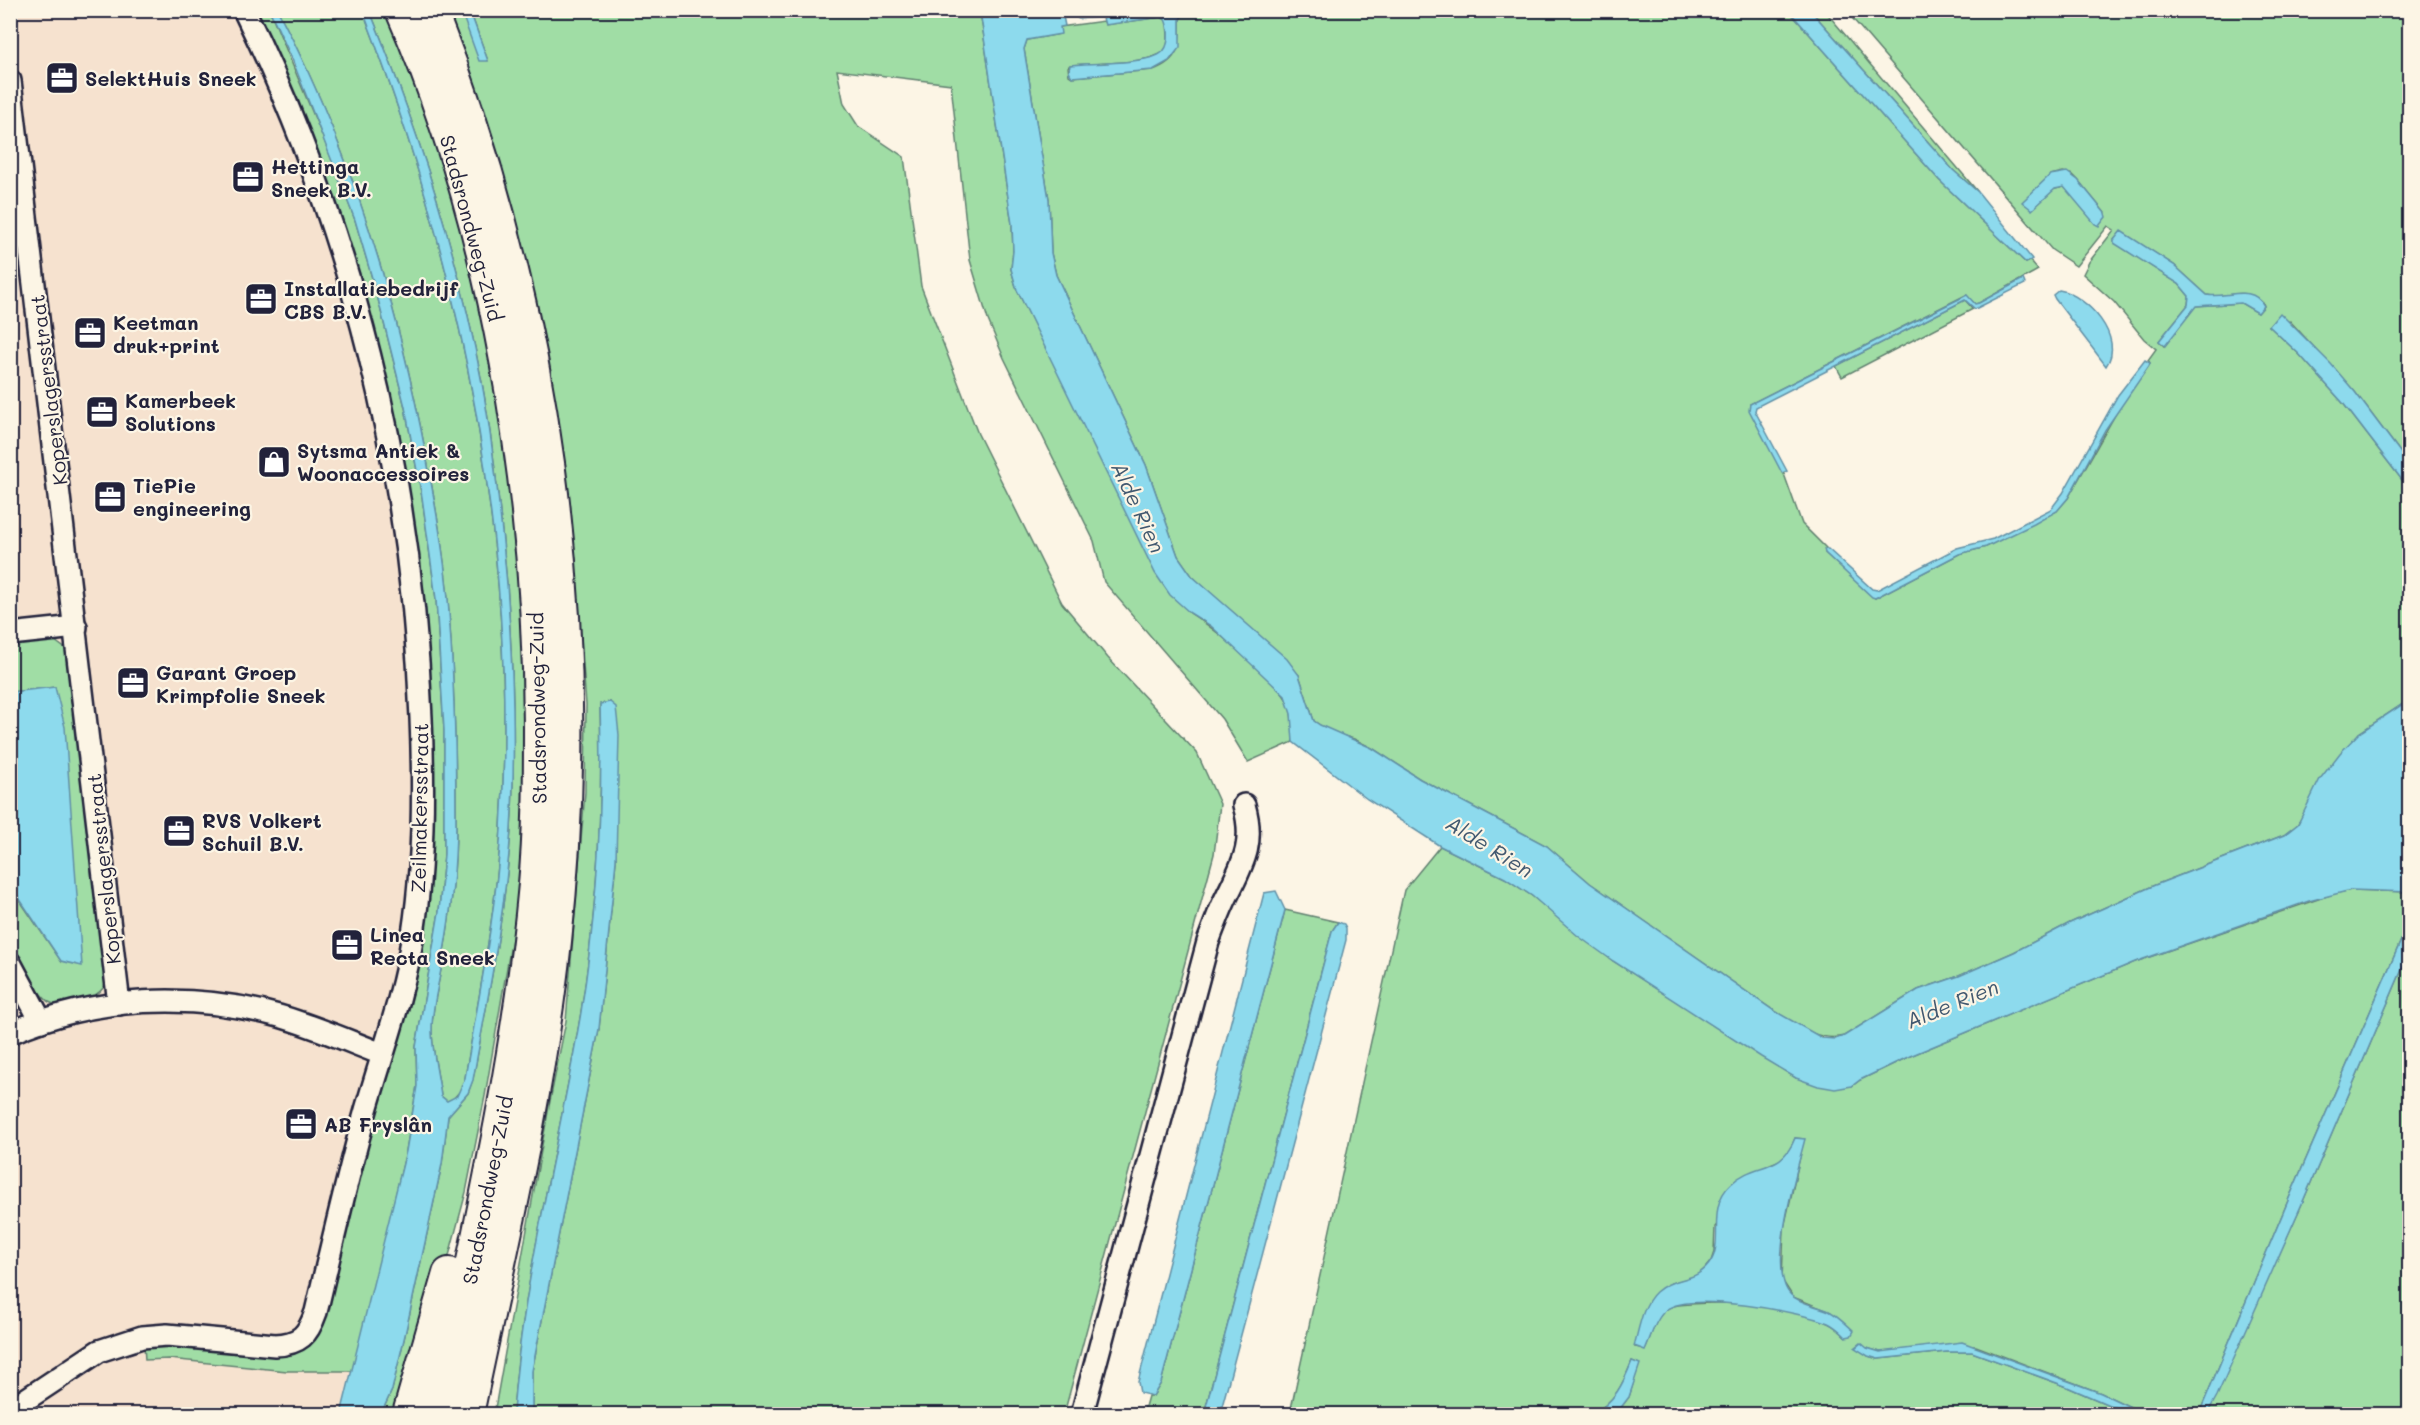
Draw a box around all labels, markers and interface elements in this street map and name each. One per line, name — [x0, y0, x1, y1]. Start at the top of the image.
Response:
office icon: SelektHuis Sneek — [44, 60, 80, 96]
place label: SelektHuis Sneek — [85, 65, 257, 91]
street label: Stadsrondweg-Zuid — [435, 132, 509, 324]
place label: Hettinga Sneek B.V. — [271, 153, 372, 202]
office icon: Hettinga Sneek B.V. — [230, 159, 266, 195]
place label: Installatiebedrijf CBS B.V. — [284, 275, 459, 324]
office icon: Installatiebedrijf CBS B.V. — [243, 281, 279, 317]
street label: Koperslagersstraat — [23, 293, 73, 487]
place label: Keetman druk+print — [113, 309, 220, 358]
office icon: Keetman druk+print — [72, 315, 108, 351]
place label: Kamerbeek Solutions — [125, 387, 236, 436]
office icon: Kamerbeek Solutions — [84, 394, 120, 430]
place label: Sytsma Antiek & Woonaccessoires — [297, 437, 469, 486]
shop icon: Sytsma Antiek & Woonaccessoires — [256, 444, 292, 480]
water label: Alde Rien — [1106, 457, 1172, 557]
place label: TiePie engineering — [133, 472, 251, 521]
office icon: TiePie engineering — [92, 479, 128, 515]
street label: Stadsrondweg-Zuid — [522, 612, 552, 804]
place label: Garant Groep Krimpfolie Sneek — [156, 659, 325, 708]
office icon: Garant Groep Krimpfolie Sneek — [115, 665, 151, 701]
street label: Zeilmakersstraat — [405, 723, 433, 893]
street label: Koperslagersstraat — [80, 772, 126, 966]
place label: RVS Volkert Schuil B.V. — [202, 807, 322, 856]
water label: Alde Rien — [1442, 809, 1538, 883]
office icon: RVS Volkert Schuil B.V. — [161, 813, 197, 849]
place label: Linea Recta Sneek — [370, 921, 495, 970]
office icon: Linea Recta Sneek — [329, 927, 365, 963]
water label: Alde Rien — [1902, 972, 2002, 1034]
street label: Stadsrondweg-Zuid — [456, 1093, 518, 1287]
office icon: AB Fryslân — [283, 1106, 319, 1142]
place label: AB Fryslân — [324, 1111, 432, 1137]

